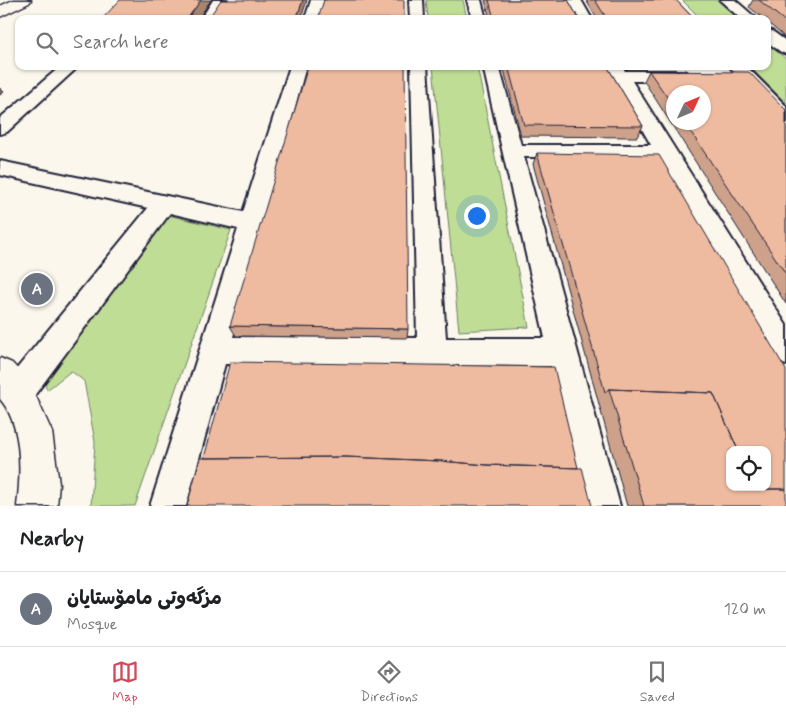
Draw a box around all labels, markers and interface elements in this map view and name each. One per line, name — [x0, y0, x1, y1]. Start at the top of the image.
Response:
search box — [15, 15, 771, 70]
icon: search — [33, 29, 61, 57]
text: Search here — [73, 30, 169, 55]
north arrow — [666, 85, 711, 130]
your location — [464, 203, 490, 229]
pin: A — [21, 270, 53, 308]
map controls — [726, 446, 771, 491]
button: locate — [726, 446, 771, 491]
text: Nearby — [20, 525, 84, 553]
text: مزگەوتی مامۆستایان — [67, 586, 222, 611]
text: A — [31, 599, 41, 620]
text: 120 m — [724, 599, 766, 620]
text: Mosque — [67, 614, 117, 635]
tab: Map — [111, 658, 139, 706]
tab: Directions — [361, 658, 418, 706]
tab: Saved — [640, 658, 675, 706]

